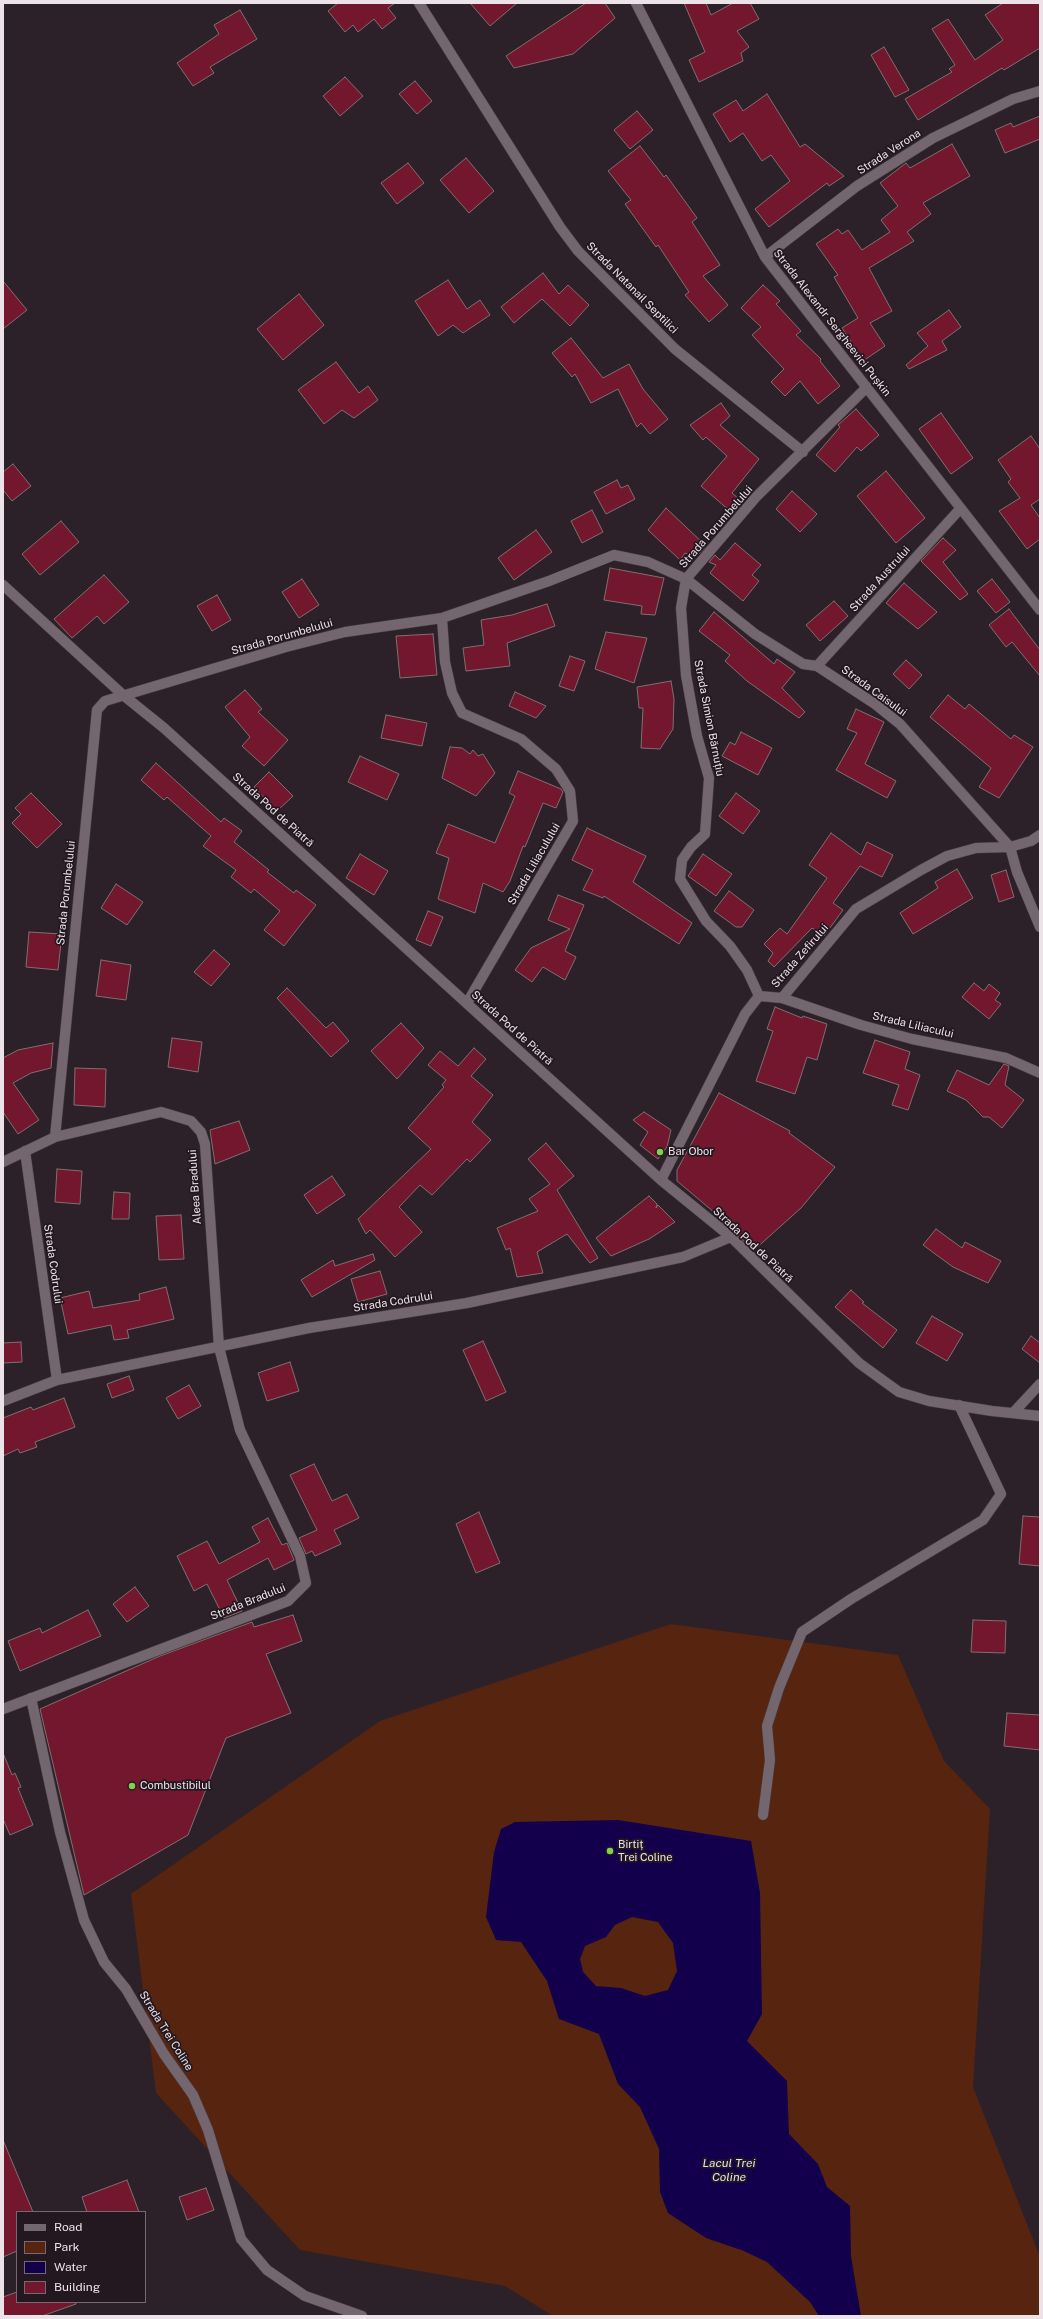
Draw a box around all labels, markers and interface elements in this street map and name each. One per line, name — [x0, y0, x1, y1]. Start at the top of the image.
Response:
street label: Strada Verona — [855, 127, 923, 177]
street label: Strada Natanail Septilici — [583, 239, 681, 337]
street label: Strada Alexandr Sergheevici Pușkin — [771, 247, 893, 399]
street label: Strada Porumbelului — [677, 483, 755, 571]
street label: Strada Austrului — [847, 543, 913, 615]
street label: Strada Porumbelului — [230, 616, 334, 658]
street label: Strada Simion Bărnuțiu — [691, 659, 727, 777]
street label: Strada Caisului — [839, 663, 909, 719]
street label: Strada Pod de Piatră — [230, 770, 316, 850]
street label: Strada Liliaculului — [505, 821, 563, 907]
street label: Strada Porumbelului — [54, 840, 78, 946]
street label: Strada Zefirului — [769, 921, 831, 991]
street label: Strada Pod de Piatră — [469, 988, 555, 1068]
street label: Strada Liliacului — [871, 1009, 955, 1041]
place label: Bar Obor — [668, 1145, 714, 1159]
marker: Bar Obor — [655, 1147, 665, 1157]
street label: Aleea Bradului — [186, 1149, 204, 1225]
street label: Strada Pod de Piatră — [710, 1204, 796, 1286]
street label: Strada Codrului — [41, 1223, 65, 1305]
street label: Strada Codrului — [352, 1289, 434, 1315]
street label: Strada Bradului — [209, 1581, 287, 1623]
place label: Combustibilul — [140, 1779, 211, 1793]
marker: Combustibilul — [127, 1781, 137, 1791]
place label: Birtiț Trei Coline — [618, 1838, 672, 1864]
marker: Birtiț Trei Coline — [605, 1846, 615, 1856]
street label: Strada Trei Coline — [136, 1989, 196, 2073]
water label: Lacul Trei Coline — [703, 2156, 755, 2184]
legend — [16, 2211, 146, 2303]
text: Road — [54, 2220, 82, 2234]
text: Park — [54, 2240, 80, 2254]
text: Water — [54, 2260, 87, 2274]
text: Building — [54, 2280, 100, 2294]

